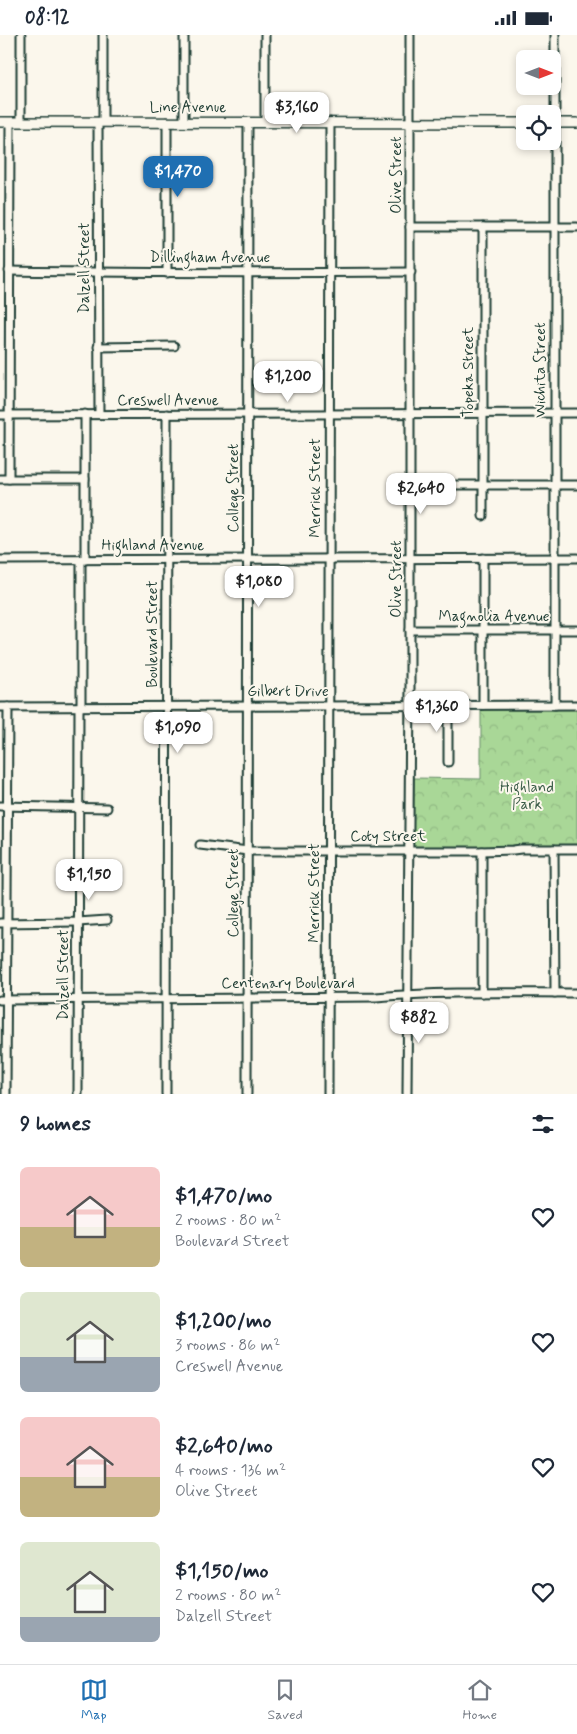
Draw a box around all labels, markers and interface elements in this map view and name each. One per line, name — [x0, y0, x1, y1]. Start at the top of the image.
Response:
text: 08:12 — [25, 5, 70, 30]
north arrow — [516, 50, 561, 95]
map controls — [516, 50, 561, 150]
pin: $3,160 — [256, 91, 338, 134]
text: $3,160 — [275, 97, 319, 118]
street label: Line Avenue — [150, 98, 226, 118]
button: locate — [516, 105, 561, 150]
street label: Olive Street — [387, 136, 407, 214]
pin: $1,470 — [137, 155, 219, 198]
text: $1,470 — [154, 161, 202, 182]
street label: Dalzell Street — [75, 222, 95, 314]
street label: Dillingham Avenue — [150, 248, 270, 269]
street label: Wichita Street — [531, 322, 551, 418]
street label: Topeka Street — [459, 327, 479, 417]
pin: $1,200 — [247, 361, 329, 403]
text: $1,200 — [264, 366, 312, 387]
street label: Creswell Avenue — [117, 391, 219, 411]
street label: Merrick Street — [306, 438, 326, 538]
street label: College Street — [224, 443, 244, 532]
pin: $2,640 — [380, 473, 462, 515]
text: $2,640 — [397, 478, 445, 499]
street label: Highland Avenue — [102, 536, 204, 557]
street label: Olive Street — [387, 540, 407, 618]
pin: $1,080 — [218, 565, 300, 608]
text: $1,080 — [236, 571, 282, 592]
street label: Boulevard Street — [143, 580, 163, 688]
street label: Magnolia Avenue — [439, 607, 550, 628]
street label: Gilbert Drive — [247, 682, 329, 702]
pin: $1,360 — [396, 691, 478, 733]
text: $1,360 — [415, 696, 459, 717]
pin: $1,090 — [137, 711, 219, 754]
text: $1,090 — [155, 717, 201, 738]
park label: Highland Park — [500, 778, 554, 815]
street label: Coty Street — [350, 827, 426, 847]
street label: Merrick Street — [305, 843, 325, 943]
street label: College Street — [224, 848, 244, 937]
pin: $1,150 — [48, 859, 130, 901]
text: $1,150 — [67, 864, 111, 885]
street label: Dalzell Street — [54, 929, 74, 1021]
street label: Centenary Boulevard — [221, 974, 355, 994]
pin: $882 — [389, 1001, 449, 1044]
text: $882 — [401, 1007, 437, 1028]
text: 9 homes — [20, 1110, 91, 1138]
icon: filters — [529, 1110, 557, 1138]
text: $1,470/mo — [175, 1182, 272, 1210]
icon: home — [60, 1187, 120, 1247]
icon: heart — [529, 1203, 557, 1231]
text: 2 rooms · 80 m² — [175, 1210, 281, 1231]
text: Boulevard Street — [175, 1231, 289, 1252]
text: $1,200/mo — [175, 1307, 272, 1335]
icon: home — [60, 1312, 120, 1372]
icon: heart — [529, 1328, 557, 1356]
text: 3 rooms · 86 m² — [175, 1335, 280, 1356]
text: Creswell Avenue — [175, 1356, 283, 1377]
text: $2,640/mo — [175, 1432, 273, 1460]
icon: home — [60, 1437, 120, 1497]
icon: heart — [529, 1453, 557, 1481]
text: 4 rooms · 136 m² — [175, 1460, 286, 1481]
text: Olive Street — [175, 1481, 257, 1502]
text: $1,150/mo — [175, 1557, 269, 1585]
icon: home — [60, 1562, 120, 1622]
icon: heart — [529, 1578, 557, 1606]
text: 2 rooms · 80 m² — [175, 1585, 281, 1606]
text: Dalzell Street — [175, 1606, 272, 1627]
tab: Map — [80, 1676, 108, 1724]
tab: Saved — [267, 1676, 303, 1724]
tab: Home — [462, 1676, 497, 1724]

